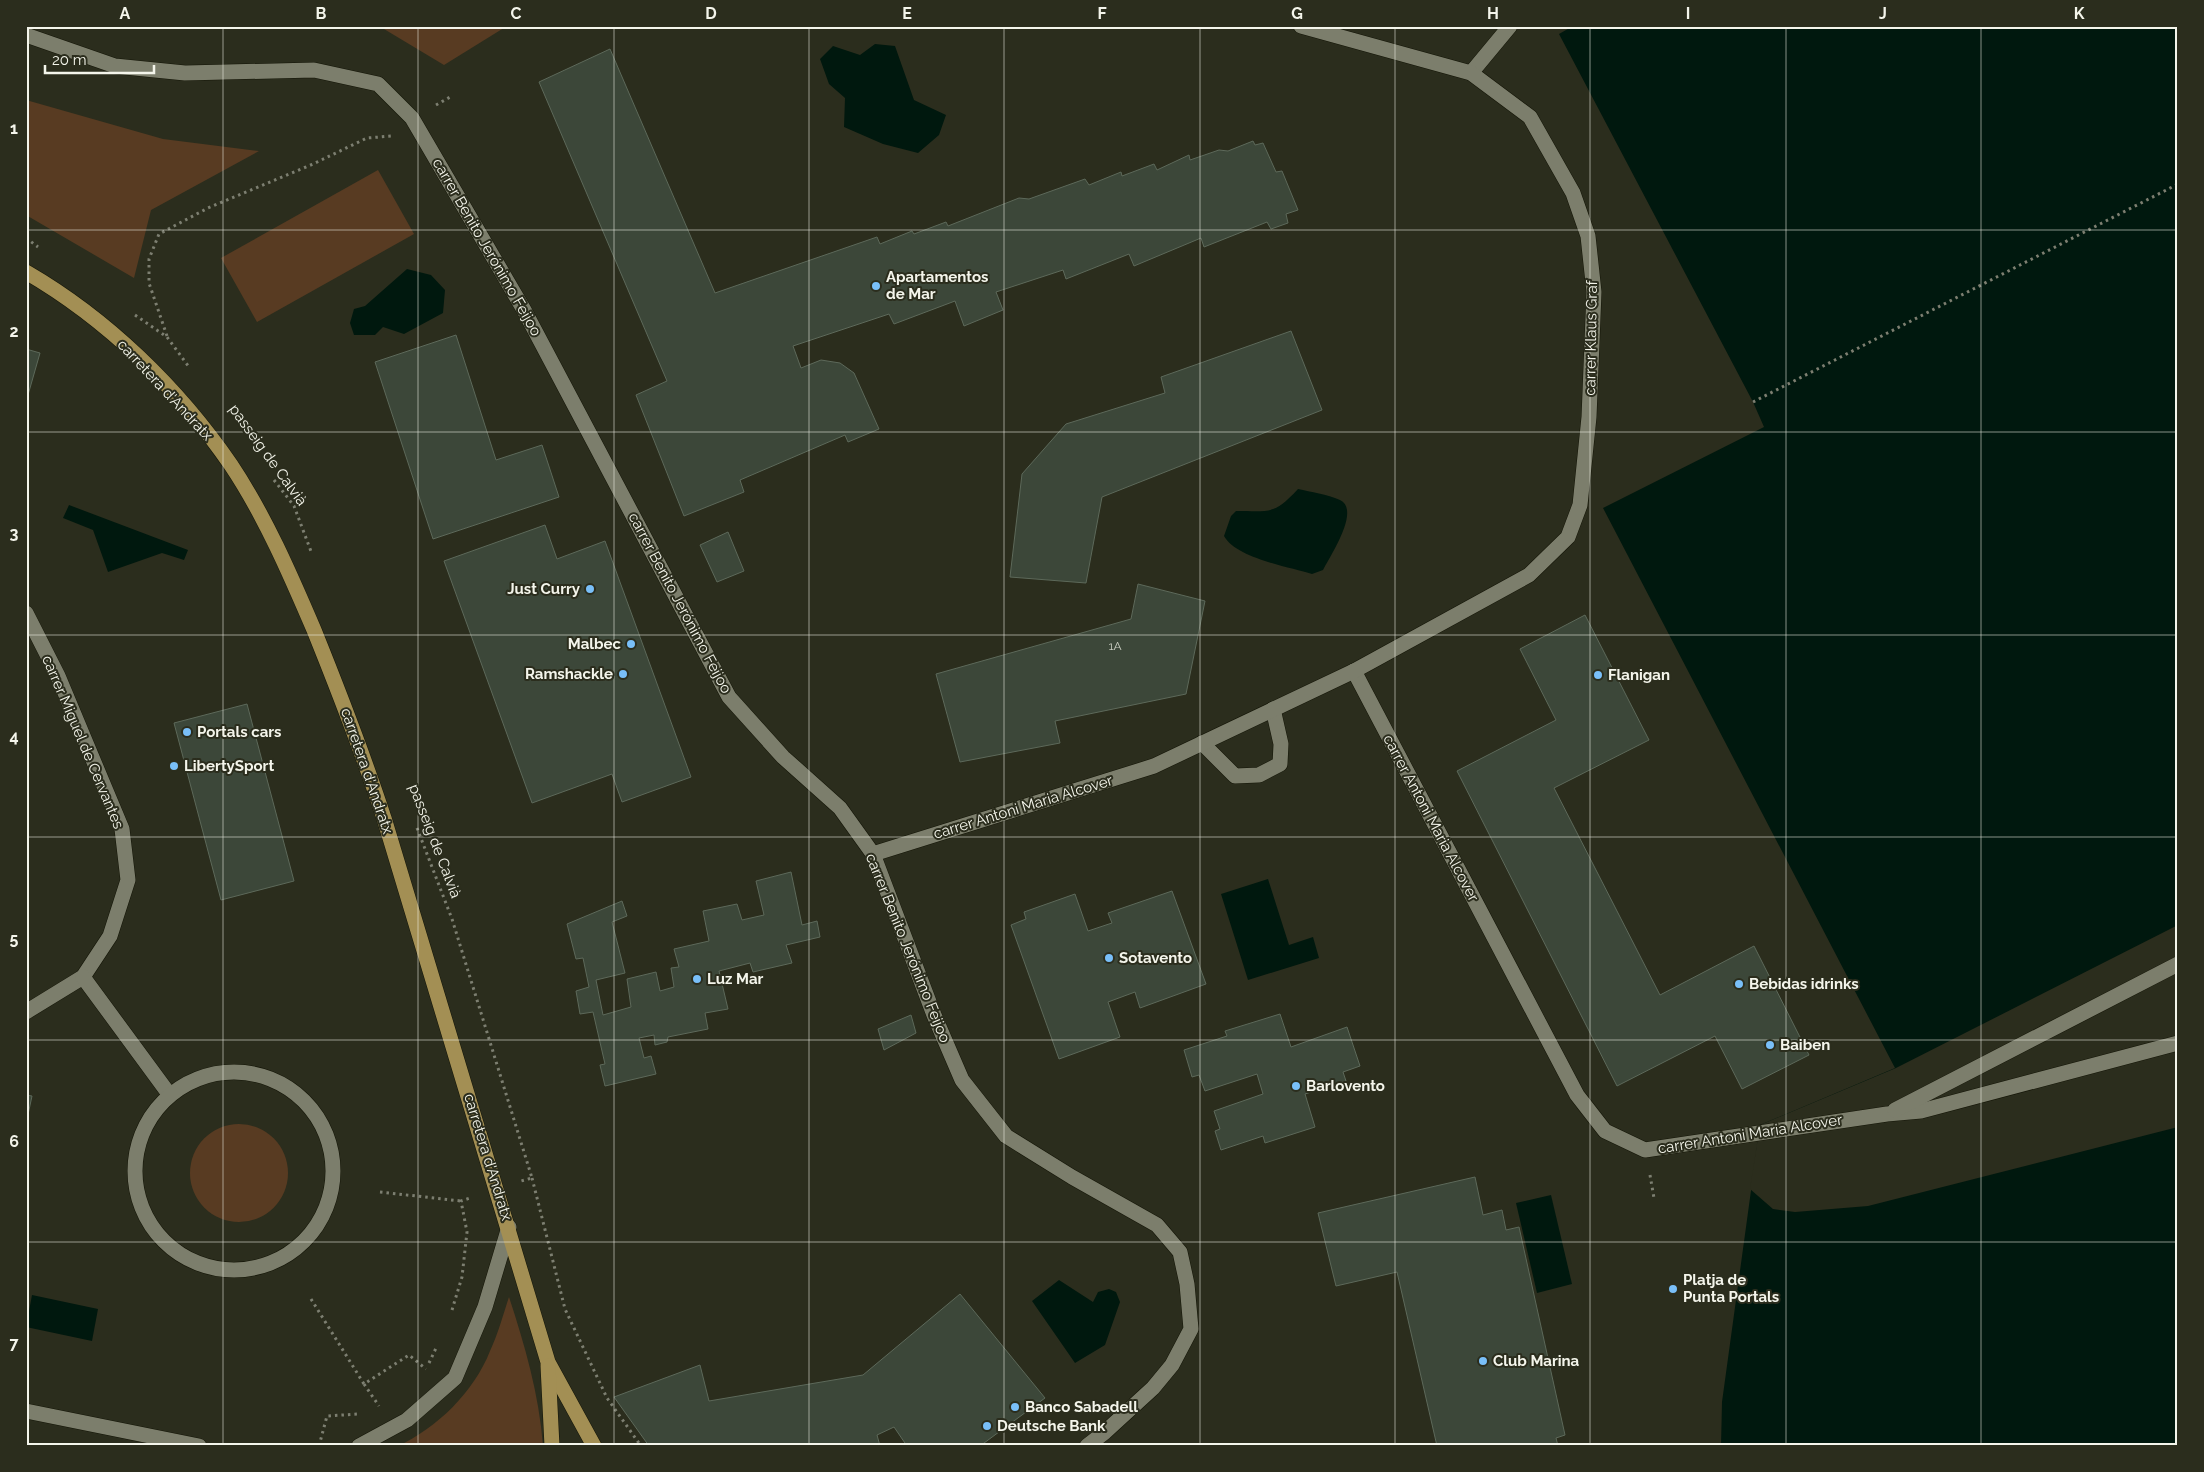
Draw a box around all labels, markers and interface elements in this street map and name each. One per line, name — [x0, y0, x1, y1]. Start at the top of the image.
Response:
text: A — [120, 4, 131, 23]
text: B — [316, 4, 327, 23]
text: C — [511, 4, 522, 23]
text: D — [705, 4, 717, 23]
text: E — [902, 4, 912, 23]
text: F — [1097, 4, 1107, 23]
text: G — [1291, 4, 1303, 23]
text: H — [1487, 4, 1499, 23]
text: I — [1686, 4, 1690, 23]
text: J — [1879, 4, 1887, 23]
text: K — [2074, 4, 2085, 23]
scale bar — [45, 42, 154, 74]
text: 20 m — [52, 51, 87, 69]
text: 1 — [10, 119, 18, 138]
street label: carrer Benito Jerónimo Feijoo — [429, 155, 545, 339]
place label: Apartamentos de Mar — [886, 268, 989, 303]
street label: carrer Klaus Graf — [1581, 279, 1601, 396]
marker: Apartamentos de Mar — [870, 280, 882, 292]
text: 2 — [9, 322, 19, 341]
street label: carretera d'Andratx — [113, 336, 217, 445]
street label: passeig de Calvià — [225, 401, 311, 509]
street label: carrer Benito Jerónimo Feijoo — [625, 509, 735, 697]
text: 3 — [10, 524, 19, 543]
place label: Just Curry — [507, 580, 581, 598]
marker: Just Curry — [584, 583, 596, 595]
place label: Malbec — [568, 635, 622, 653]
marker: Malbec — [625, 638, 637, 650]
house number: 1A — [1108, 639, 1122, 653]
street label: carrer Miguel de Cervantes — [38, 652, 128, 832]
place label: Ramshackle — [525, 665, 613, 683]
place label: Flanigan — [1608, 666, 1670, 684]
marker: Ramshackle — [617, 668, 629, 680]
marker: Flanigan — [1592, 669, 1604, 681]
street label: carretera d'Andratx — [337, 706, 397, 837]
place label: Portals cars — [197, 723, 282, 741]
marker: Portals cars — [181, 726, 193, 738]
text: 4 — [9, 727, 19, 746]
street label: carrer Antoni Maria Alcover — [1379, 731, 1483, 905]
place label: LibertySport — [184, 757, 274, 775]
marker: LibertySport — [168, 760, 180, 772]
street label: carrer Antoni Maria Alcover — [931, 771, 1115, 843]
street label: passeig de Calvià — [405, 781, 465, 901]
street label: carrer Benito Jerónimo Feijoo — [862, 851, 954, 1045]
text: 5 — [10, 929, 19, 948]
place label: Sotavento — [1119, 949, 1192, 967]
marker: Sotavento — [1103, 952, 1115, 964]
place label: Luz Mar — [707, 970, 764, 988]
marker: Luz Mar — [691, 973, 703, 985]
place label: Bebidas idrinks — [1749, 975, 1859, 993]
marker: Bebidas idrinks — [1733, 978, 1745, 990]
place label: Baiben — [1780, 1036, 1830, 1054]
marker: Baiben — [1764, 1039, 1776, 1051]
place label: Barlovento — [1306, 1077, 1385, 1095]
marker: Barlovento — [1290, 1080, 1302, 1092]
street label: carretera d'Andratx — [460, 1091, 516, 1223]
street label: carrer Antoni Maria Alcover — [1657, 1110, 1844, 1157]
text: 6 — [9, 1132, 19, 1151]
place label: Platja de Punta Portals — [1683, 1271, 1779, 1306]
marker: Platja de Punta Portals — [1667, 1283, 1679, 1295]
text: 7 — [10, 1334, 19, 1353]
place label: Club Marina — [1493, 1352, 1580, 1370]
marker: Club Marina — [1477, 1355, 1489, 1367]
place label: Banco Sabadell — [1025, 1398, 1138, 1416]
marker: Banco Sabadell — [1009, 1401, 1021, 1413]
place label: Deutsche Bank — [997, 1417, 1106, 1435]
marker: Deutsche Bank — [981, 1420, 993, 1432]

